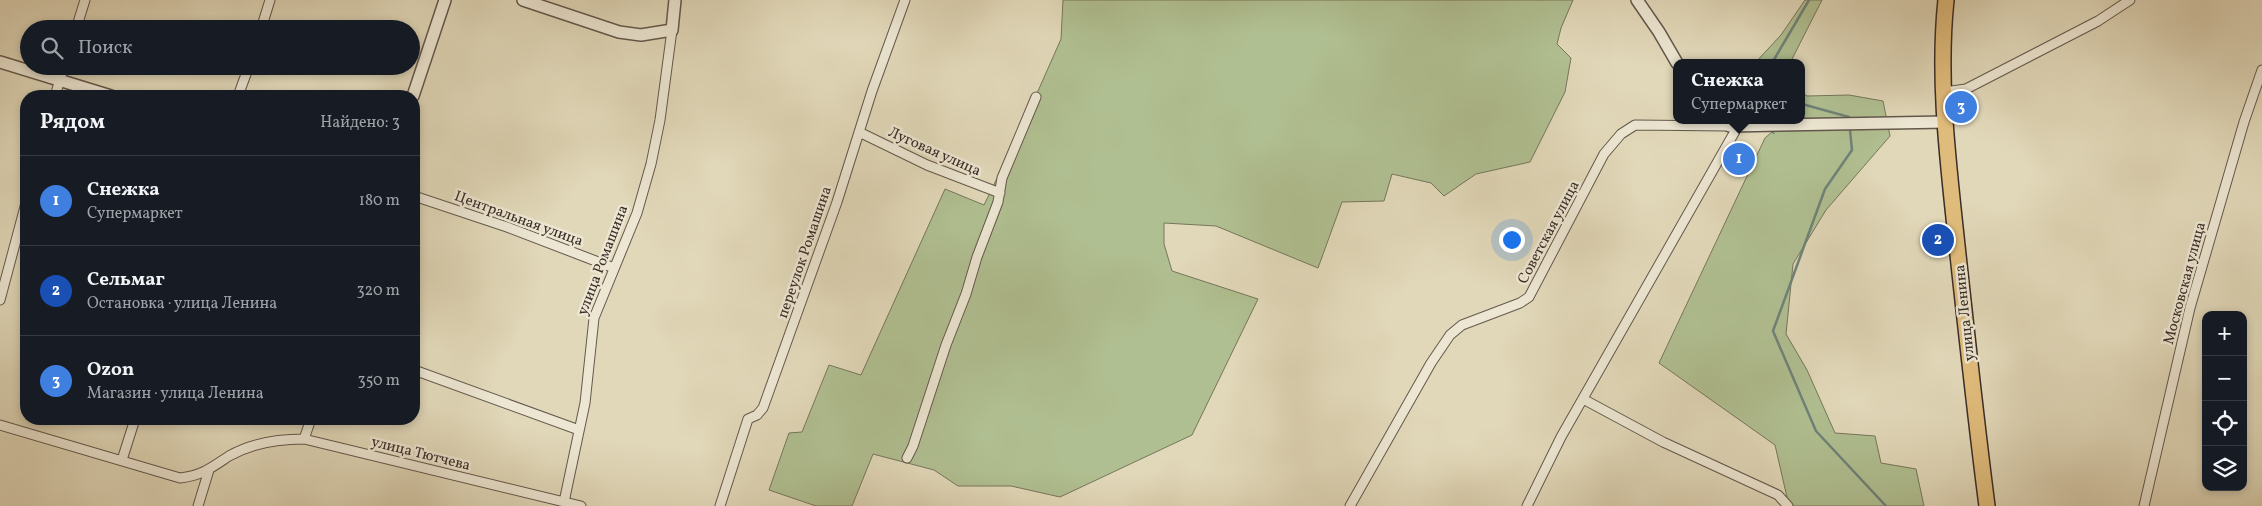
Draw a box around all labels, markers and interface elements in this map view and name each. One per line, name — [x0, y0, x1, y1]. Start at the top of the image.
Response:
search box — [20, 20, 420, 75]
icon: search — [38, 34, 66, 62]
text: Поиск — [78, 35, 132, 61]
popup — [1673, 59, 1805, 124]
text: Снежка — [1691, 68, 1764, 94]
pin: 3 — [1945, 88, 1977, 126]
text: Супермаркет — [1691, 94, 1787, 116]
text: Рядом — [40, 108, 105, 137]
text: Найдено: 3 — [320, 112, 400, 134]
street label: Луговая улица — [885, 123, 984, 182]
pin: 1 — [1723, 140, 1755, 178]
text: Снежка — [87, 177, 160, 203]
street label: Советская улица — [1513, 177, 1585, 288]
street label: переулок Ромашина — [773, 184, 838, 321]
street label: Центральная улица — [451, 186, 586, 252]
text: 1 — [53, 190, 59, 212]
text: 180 m — [359, 190, 400, 212]
street label: улица Ромашина — [573, 202, 634, 319]
text: Супермаркет — [87, 203, 183, 225]
street label: Московская улица — [2159, 220, 2212, 347]
pin: 2 — [1922, 221, 1954, 259]
your location — [1499, 227, 1525, 253]
street label: улица Ленина — [1950, 264, 1981, 362]
text: Сельмаг — [87, 267, 165, 293]
text: 2 — [52, 280, 60, 302]
text: 320 m — [356, 280, 400, 302]
text: Остановка · улица Ленина — [87, 293, 277, 315]
map controls — [2202, 311, 2247, 491]
button: + — [2202, 311, 2247, 356]
button: − — [2202, 356, 2247, 401]
text: Ozon — [87, 357, 134, 383]
text: 3 — [52, 370, 60, 392]
text: 350 m — [357, 370, 400, 392]
text: Магазин · улица Ленина — [87, 383, 264, 405]
button: locate — [2202, 401, 2247, 446]
street label: улица Тютчева — [369, 432, 472, 477]
button: layers — [2202, 446, 2247, 491]

